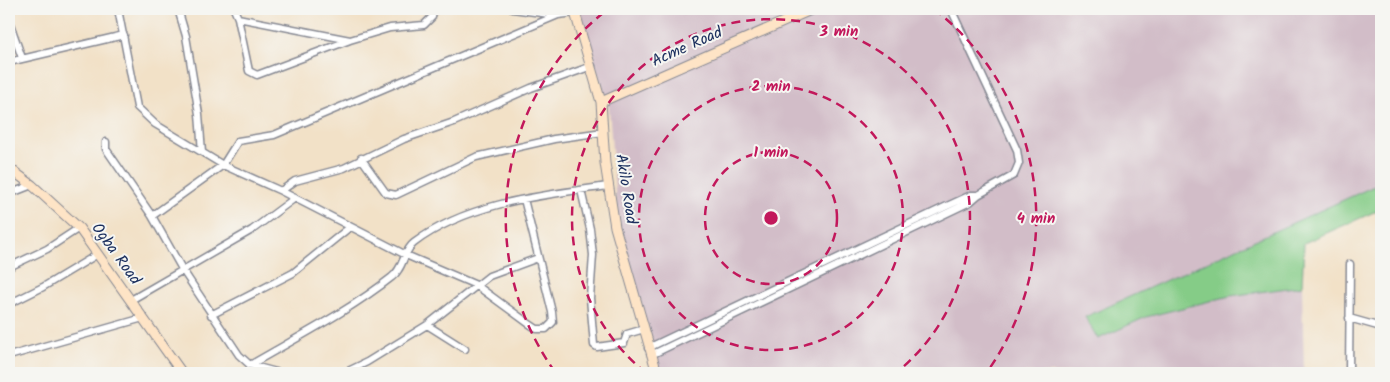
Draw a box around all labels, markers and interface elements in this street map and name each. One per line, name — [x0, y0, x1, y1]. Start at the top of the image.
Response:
street label: Acme Road — [648, 20, 727, 74]
text: 3 min — [819, 20, 858, 44]
text: 2 min — [751, 75, 791, 99]
text: 1 min — [754, 141, 788, 165]
street label: Akilo Road — [608, 152, 644, 227]
text: 4 min — [1017, 207, 1055, 231]
centre of rings — [762, 209, 780, 227]
street label: Ogba Road — [85, 218, 148, 291]

